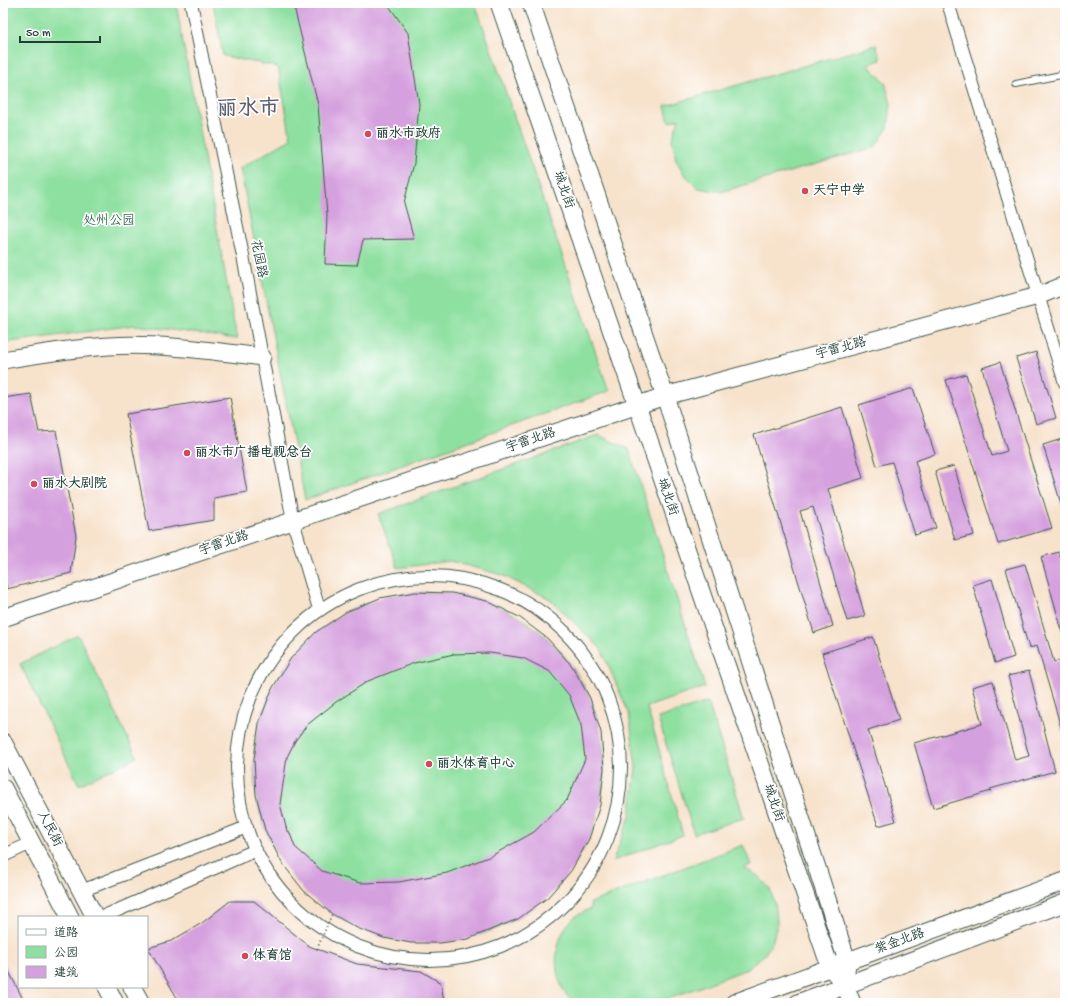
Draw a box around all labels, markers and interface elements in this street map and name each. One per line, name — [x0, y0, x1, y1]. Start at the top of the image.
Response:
scale bar — [20, 18, 100, 44]
text: 50 m — [26, 27, 51, 41]
district label: 丽水市 — [217, 96, 280, 123]
place label: 丽水市政府 — [376, 126, 441, 142]
marker: 丽水市政府 — [363, 129, 373, 139]
street label: 城北街 — [550, 169, 577, 211]
place label: 天宁中学 — [813, 183, 865, 199]
marker: 天宁中学 — [800, 186, 810, 196]
park label: 处州公园 — [83, 213, 135, 229]
street label: 花园路 — [247, 238, 270, 280]
street label: 宇雷北路 — [814, 334, 868, 363]
street label: 宇雷北路 — [504, 424, 558, 457]
place label: 丽水市广播电视总台 — [195, 445, 312, 461]
marker: 丽水市广播电视总台 — [182, 448, 192, 458]
place label: 丽水大剧院 — [42, 475, 107, 492]
street label: 城北街 — [654, 476, 681, 518]
marker: 丽水大剧院 — [29, 479, 39, 489]
street label: 宇雷北路 — [197, 527, 251, 560]
place label: 丽水体育中心 — [437, 756, 515, 772]
marker: 丽水体育中心 — [424, 759, 434, 769]
street label: 城北街 — [760, 782, 787, 824]
street label: 人民街 — [33, 808, 66, 850]
legend — [18, 916, 148, 988]
street label: 紫金北路 — [873, 925, 927, 958]
text: 道路 — [54, 926, 78, 941]
text: 公园 — [54, 946, 78, 961]
place label: 体育馆 — [253, 948, 292, 964]
marker: 体育馆 — [240, 951, 250, 961]
text: 建筑 — [54, 966, 78, 981]

